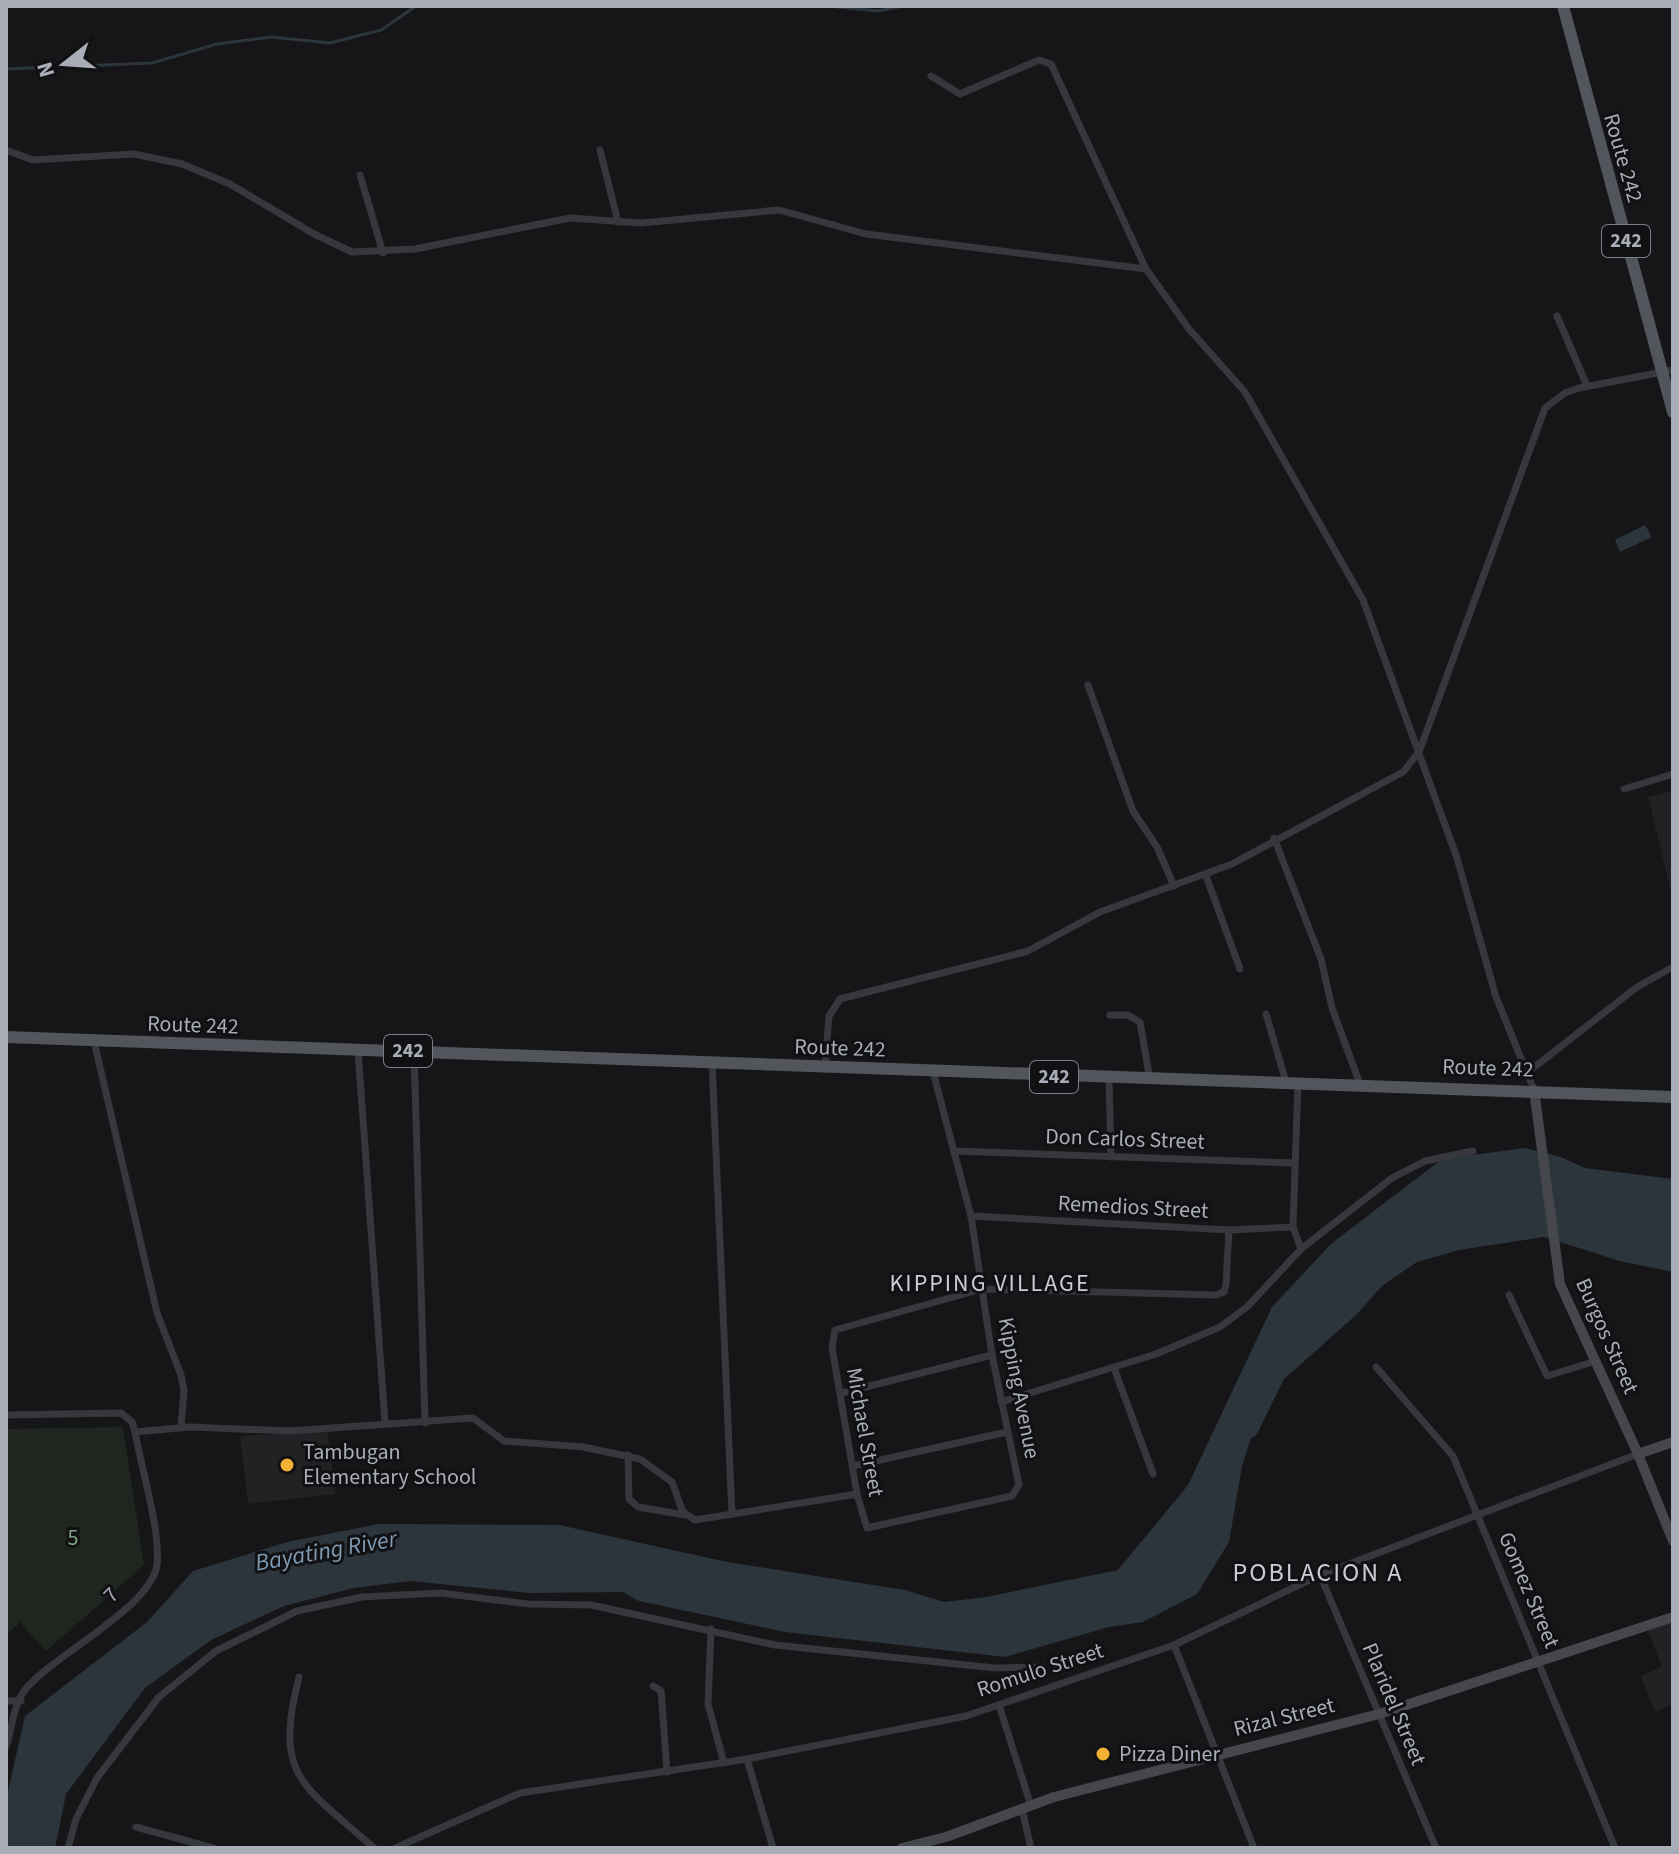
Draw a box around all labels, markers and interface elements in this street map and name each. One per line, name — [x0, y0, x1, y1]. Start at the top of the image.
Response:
north arrow — [24, 24, 104, 104]
text: N — [28, 58, 63, 81]
street label: Route 242 — [1595, 110, 1651, 206]
road number: 242 — [1602, 225, 1650, 257]
street label: Route 242 — [147, 1007, 239, 1043]
street label: Route 242 — [794, 1030, 886, 1066]
road number: 242 — [384, 1035, 432, 1067]
street label: Route 242 — [1442, 1050, 1534, 1086]
road number: 242 — [1030, 1061, 1078, 1093]
street label: Don Carlos Street — [1045, 1120, 1206, 1158]
street label: Remedios Street — [1057, 1187, 1210, 1227]
district label: KIPPING VILLAGE — [889, 1266, 1091, 1301]
street label: Burgos Street — [1567, 1273, 1647, 1400]
street label: Kipping Avenue — [990, 1315, 1048, 1461]
street label: Michael Street — [838, 1365, 892, 1500]
place label: Tambugan Elementary School — [303, 1436, 476, 1493]
marker: Tambugan Elementary School — [278, 1456, 296, 1474]
water label: Bayating River — [253, 1521, 401, 1581]
park label: 5 — [68, 1522, 78, 1554]
street label: Gomez Street — [1490, 1527, 1568, 1654]
district label: POBLACION A — [1233, 1554, 1403, 1591]
street label: 7 — [96, 1580, 126, 1610]
street label: Romulo Street — [973, 1634, 1108, 1706]
street label: Plaridel Street — [1354, 1638, 1434, 1771]
street label: Rizal Street — [1230, 1689, 1338, 1745]
place label: Pizza Diner — [1119, 1738, 1220, 1770]
marker: Pizza Diner — [1094, 1745, 1112, 1763]

